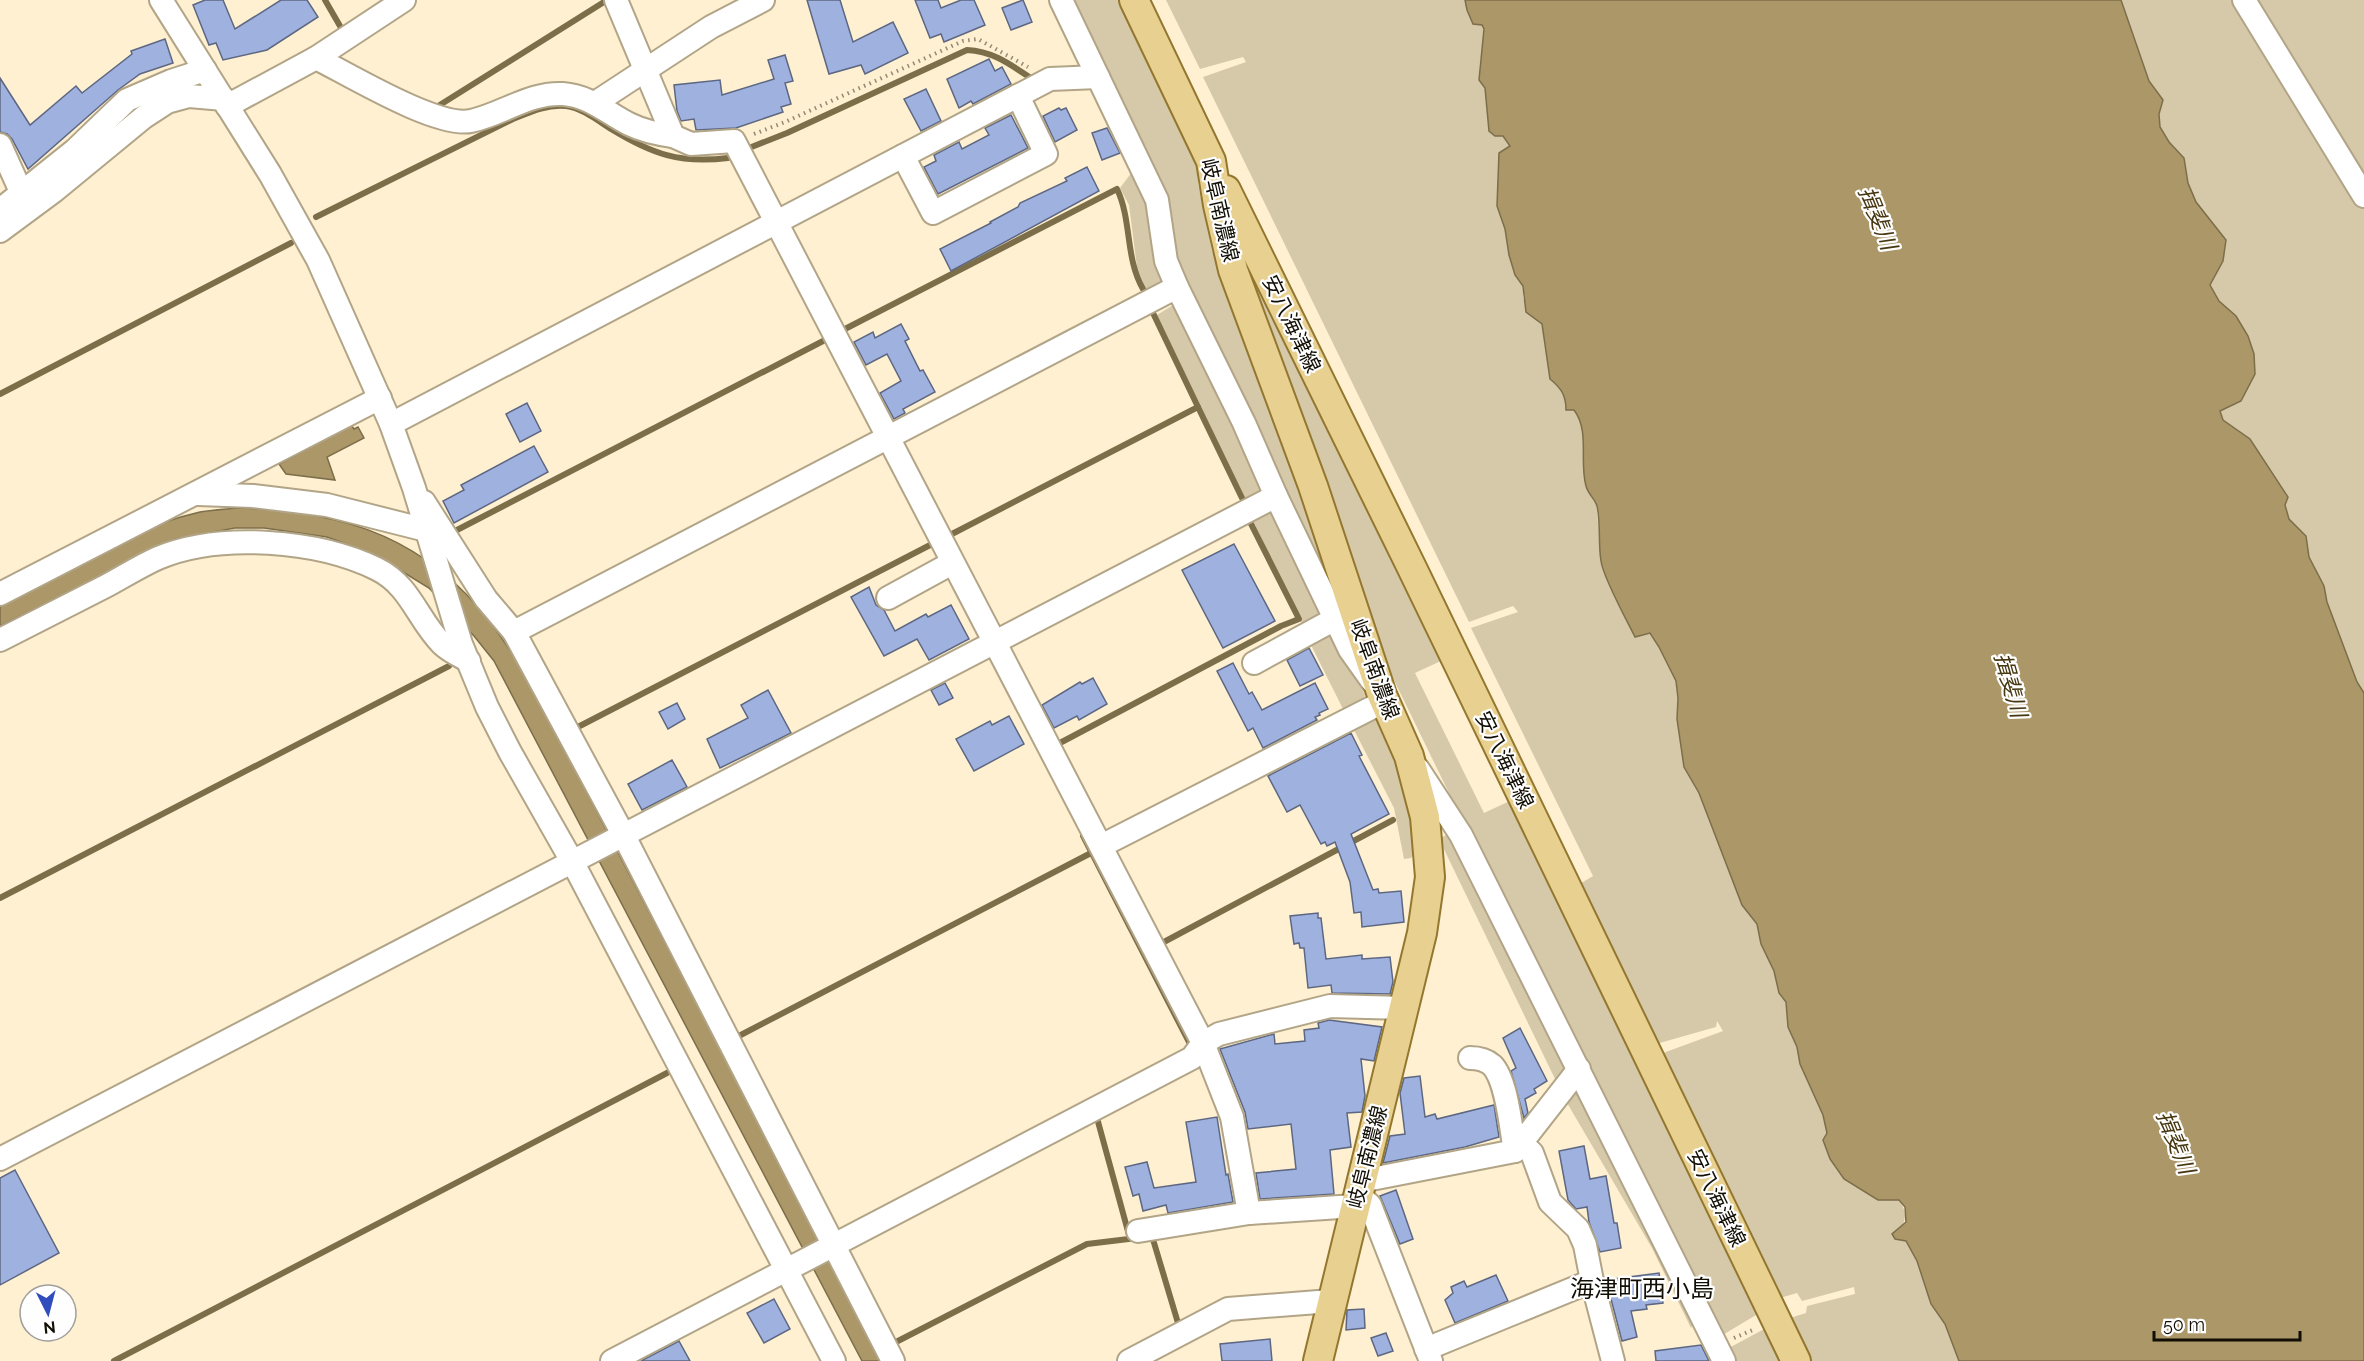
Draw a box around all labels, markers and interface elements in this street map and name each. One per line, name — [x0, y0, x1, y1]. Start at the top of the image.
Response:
street label: 岐阜南濃線 — [1196, 156, 1244, 264]
water label: 揖斐川 — [1854, 183, 1903, 255]
street label: 安八海津線 — [1258, 271, 1326, 377]
street label: 岐阜南濃線 — [1345, 615, 1405, 723]
water label: 揖斐川 — [1989, 650, 2033, 722]
street label: 安八海津線 — [1471, 707, 1539, 813]
street label: 岐阜南濃線 — [1342, 1103, 1392, 1211]
water label: 揖斐川 — [2152, 1107, 2201, 1179]
street label: 安八海津線 — [1683, 1145, 1751, 1251]
district label: 海津町西小島 — [1570, 1274, 1714, 1303]
north arrow — [18, 1283, 78, 1343]
scale bar — [2154, 1304, 2300, 1342]
text: 50 m — [2163, 1314, 2205, 1335]
text: N — [42, 1317, 57, 1338]

